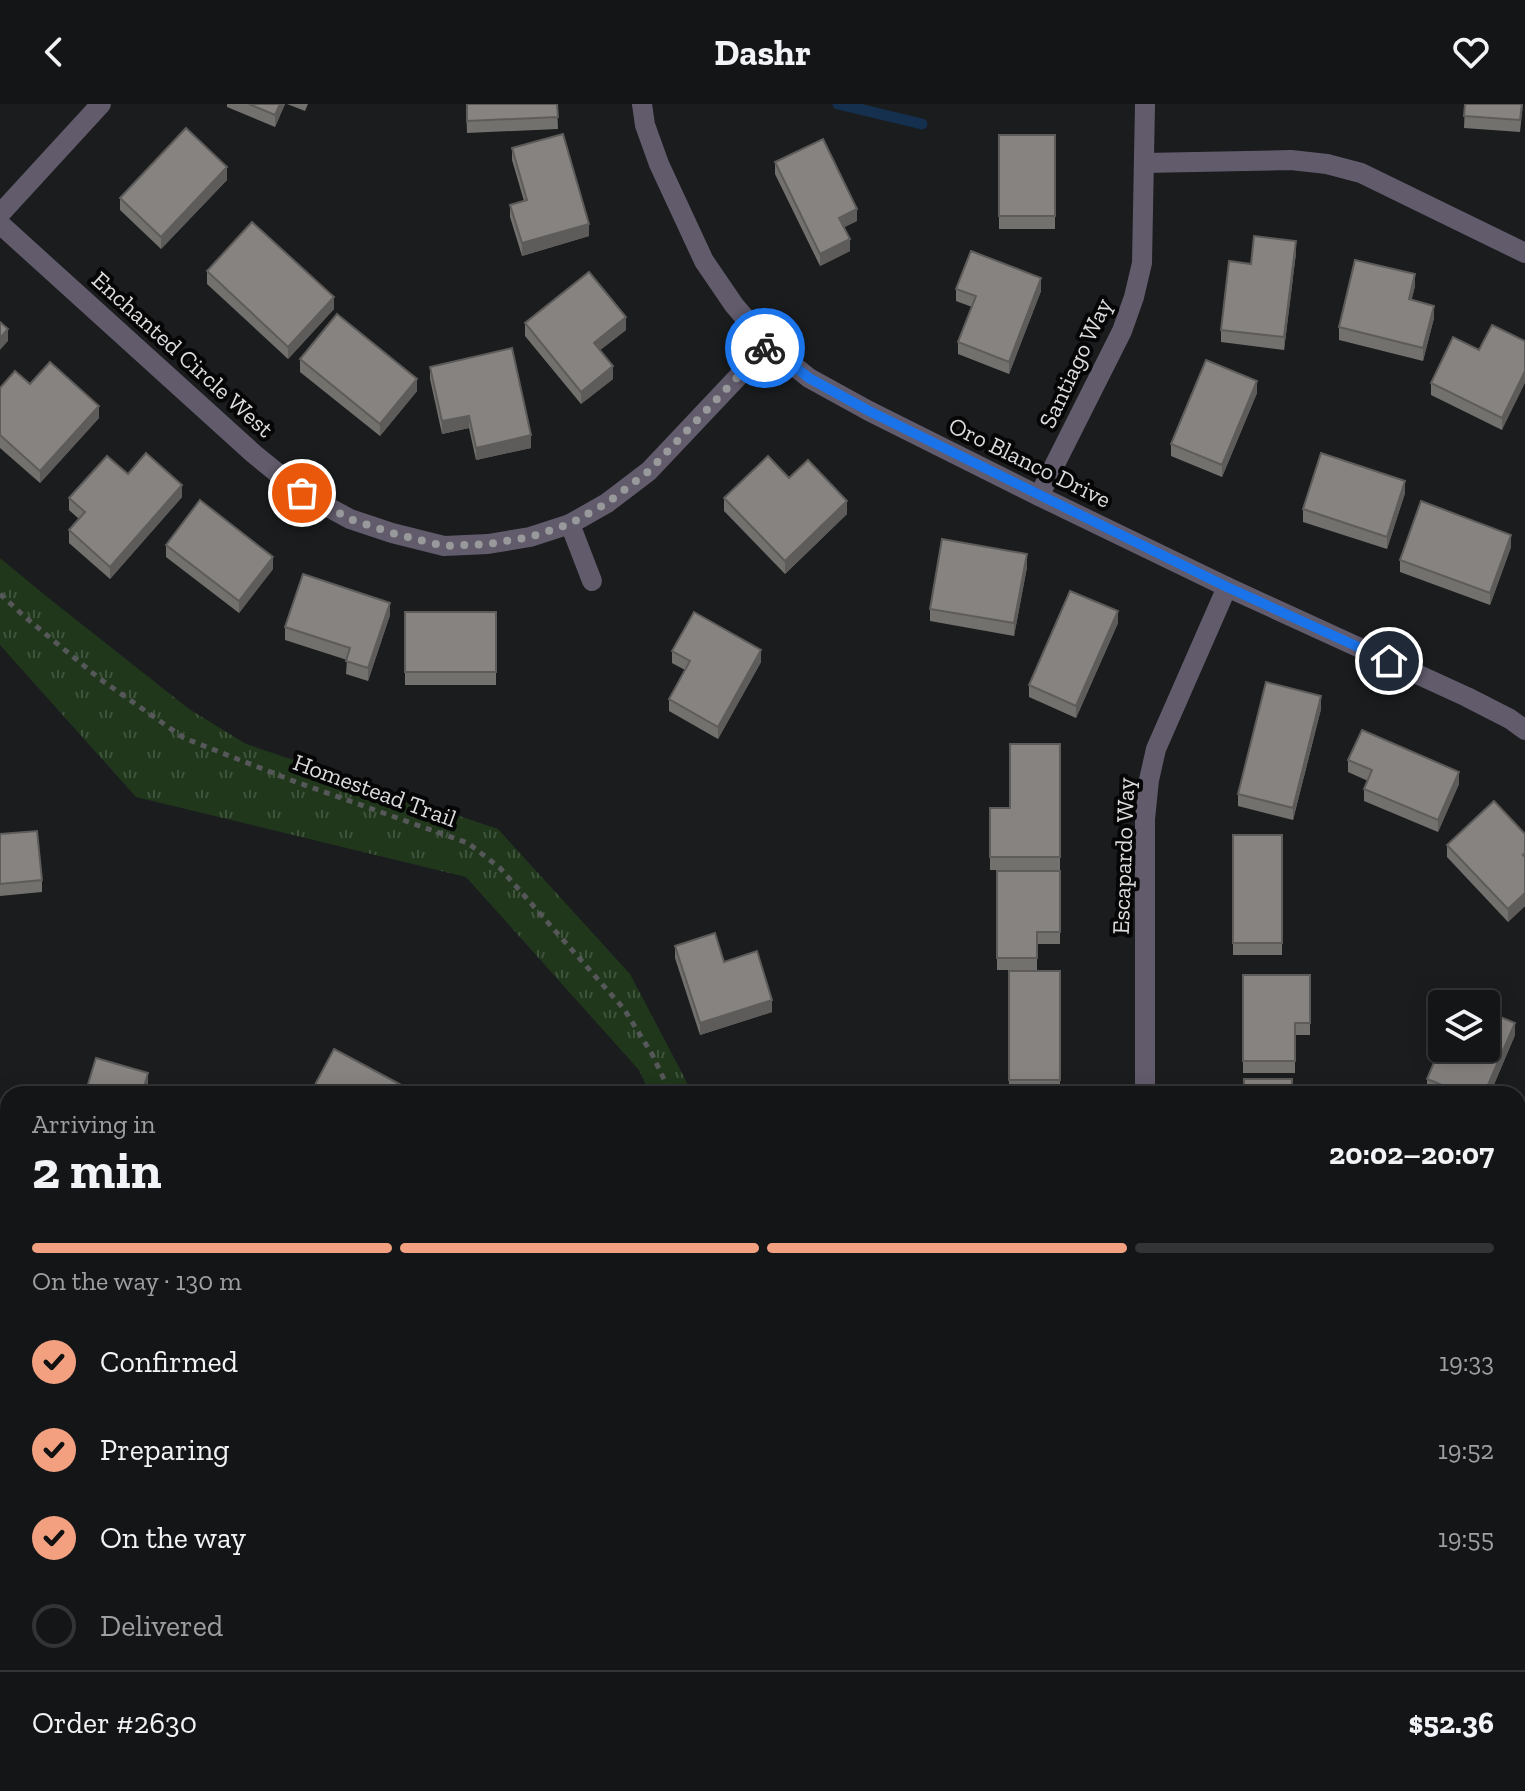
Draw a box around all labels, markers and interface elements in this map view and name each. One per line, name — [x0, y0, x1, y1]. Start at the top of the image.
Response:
icon: back — [32, 30, 76, 74]
icon: heart — [1449, 30, 1493, 74]
text: Dashr — [714, 31, 811, 74]
street label: Enchanted Circle West — [86, 265, 280, 443]
street label: Santiago Way — [1032, 293, 1118, 433]
courier — [725, 308, 805, 388]
icon: bike — [743, 326, 787, 370]
street label: Oro Blanco Drive — [944, 410, 1116, 514]
pin — [268, 459, 336, 527]
icon: bag — [280, 471, 324, 515]
pin — [1355, 627, 1423, 695]
icon: home — [1367, 639, 1411, 683]
street label: Homestead Trail — [289, 747, 461, 833]
street label: Escapardo Way — [1106, 776, 1140, 935]
map controls — [1428, 990, 1500, 1062]
button: layers — [1428, 990, 1500, 1062]
text: Arriving in — [32, 1108, 155, 1140]
text: 20:02–20:07 — [1329, 1136, 1494, 1172]
text: 2 min — [32, 1139, 162, 1201]
text: On the way · 130 m — [32, 1265, 242, 1297]
icon: check — [32, 1340, 76, 1384]
text: Confirmed — [100, 1344, 238, 1380]
text: 19:33 — [1439, 1346, 1494, 1378]
icon: check — [32, 1428, 76, 1472]
text: Preparing — [100, 1432, 230, 1468]
text: 19:52 — [1438, 1434, 1494, 1466]
icon: check — [32, 1516, 76, 1560]
text: On the way — [100, 1520, 246, 1556]
text: 19:55 — [1438, 1522, 1494, 1554]
text: Delivered — [100, 1608, 223, 1644]
text: Order #2630 — [32, 1705, 197, 1741]
text: $52.36 — [1409, 1705, 1494, 1741]

